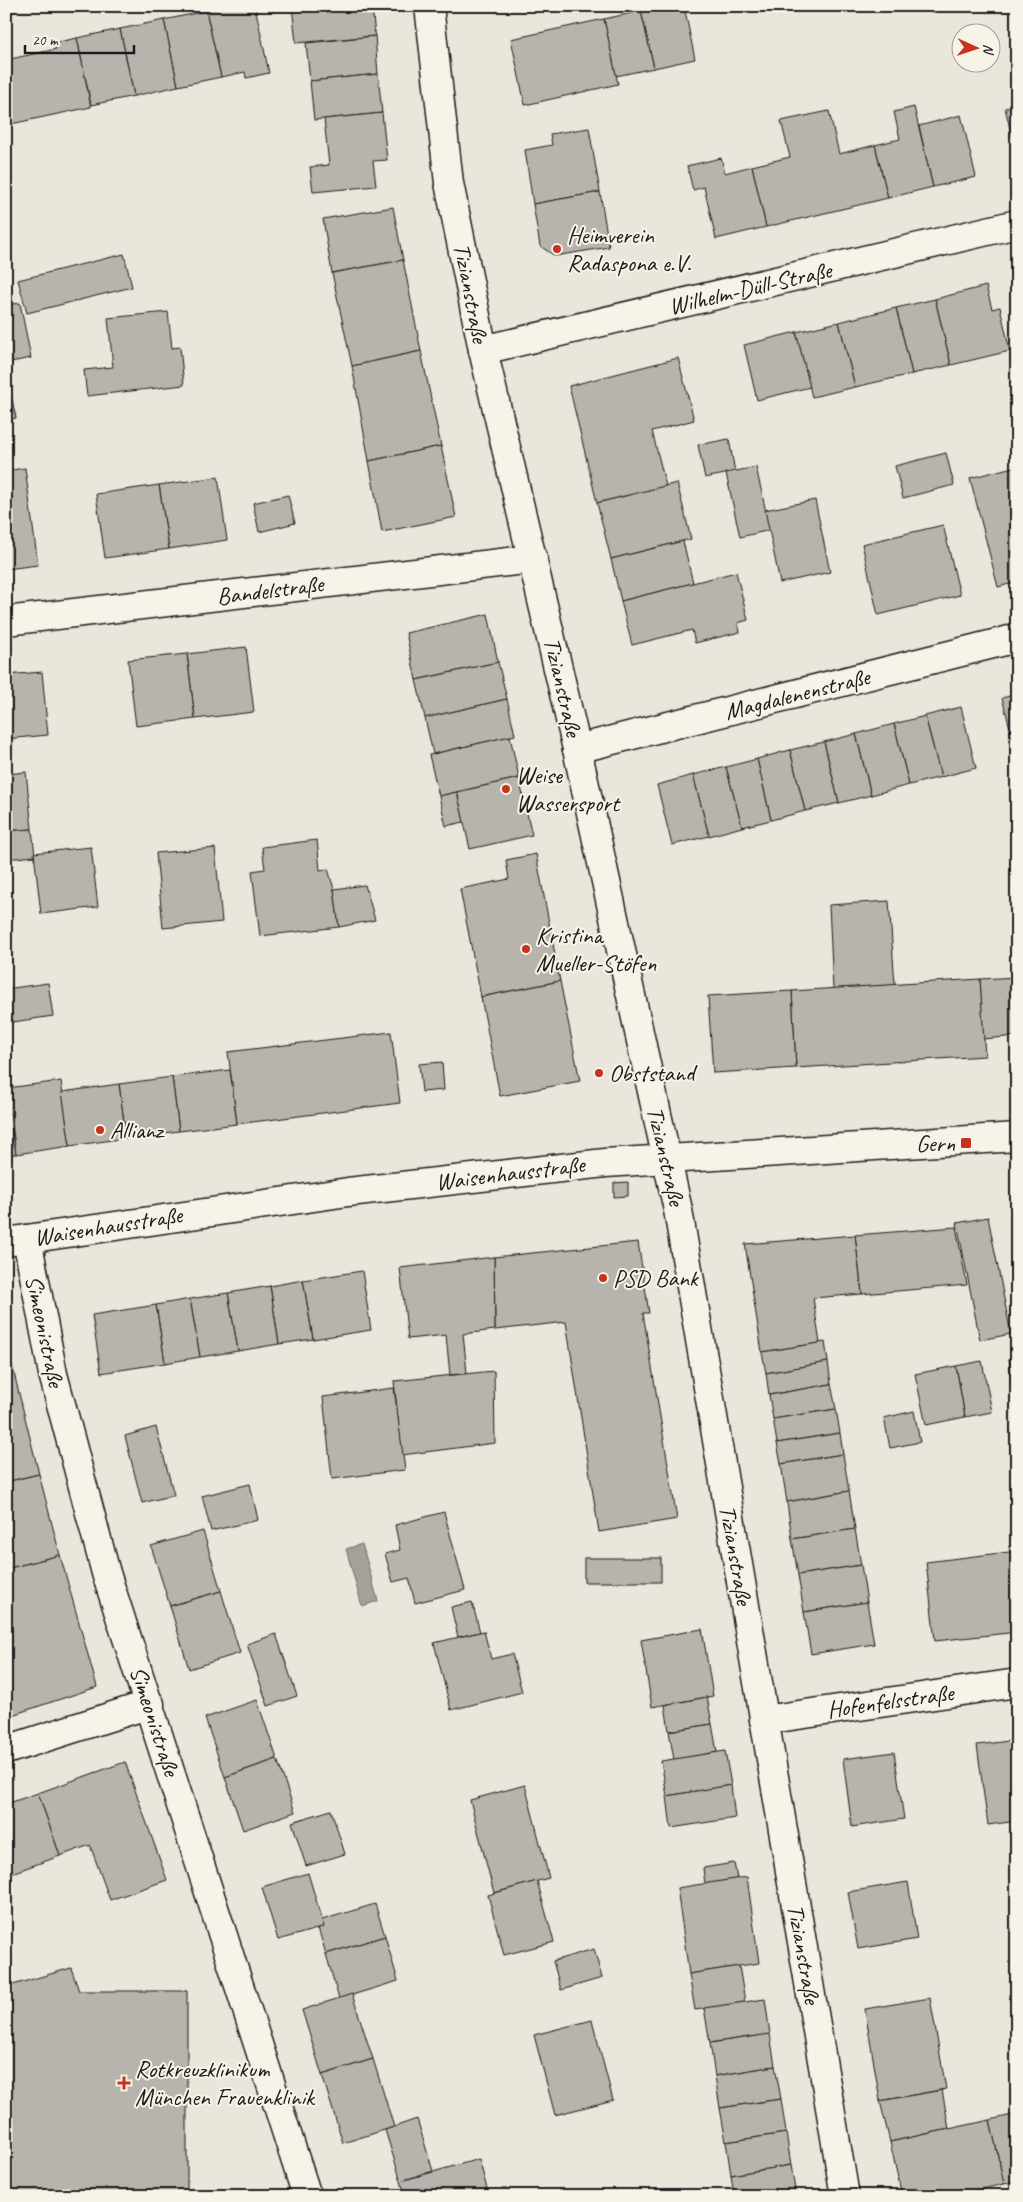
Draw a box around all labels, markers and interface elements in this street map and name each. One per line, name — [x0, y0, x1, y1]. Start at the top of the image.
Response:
scale bar — [25, 22, 134, 54]
north arrow — [950, 22, 1000, 72]
text: 20 m — [32, 31, 59, 50]
text: N — [980, 44, 997, 56]
place label: Heimverein Radaspona e.V. — [567, 220, 691, 278]
street label: Tizianstraße — [447, 241, 496, 347]
marker: Heimverein Radaspona e.V. — [551, 243, 563, 255]
street label: Wilhelm-Düll-Straße — [666, 254, 836, 321]
street label: Bandelstraße — [215, 568, 327, 611]
street label: Tizianstraße — [537, 635, 589, 742]
street label: Magdalenenstraße — [721, 661, 875, 726]
place label: Weise Wassersport — [516, 760, 621, 818]
marker: Weise Wassersport — [500, 783, 512, 795]
place label: Kristina Mueller-Stöfen — [536, 920, 656, 978]
marker: Kristina Mueller-Stöfen — [520, 943, 532, 955]
place label: Obststand — [609, 1058, 698, 1088]
marker: Obststand — [593, 1067, 605, 1079]
street label: Tizianstraße — [640, 1104, 692, 1211]
place label: Allianz — [110, 1115, 165, 1145]
marker: Allianz — [94, 1124, 106, 1136]
place label: Gern — [916, 1128, 955, 1158]
marker: Gern — [959, 1136, 973, 1150]
street label: Waisenhausstraße — [434, 1149, 588, 1197]
street label: Waisenhausstraße — [32, 1199, 186, 1253]
place label: PSD Bank — [613, 1263, 700, 1293]
street label: Simeonistraße — [19, 1272, 72, 1392]
marker: PSD Bank — [597, 1272, 609, 1284]
street label: Tizianstraße — [712, 1503, 760, 1609]
street label: Simeonistraße — [123, 1662, 187, 1782]
street label: Hofenfelsstraße — [825, 1677, 957, 1725]
street label: Tizianstraße — [780, 1902, 828, 2008]
place label: Rotkreuzklinikum München Frauenklinik — [135, 2054, 316, 2112]
marker: Rotkreuzklinikum München Frauenklinik — [117, 2076, 131, 2090]

